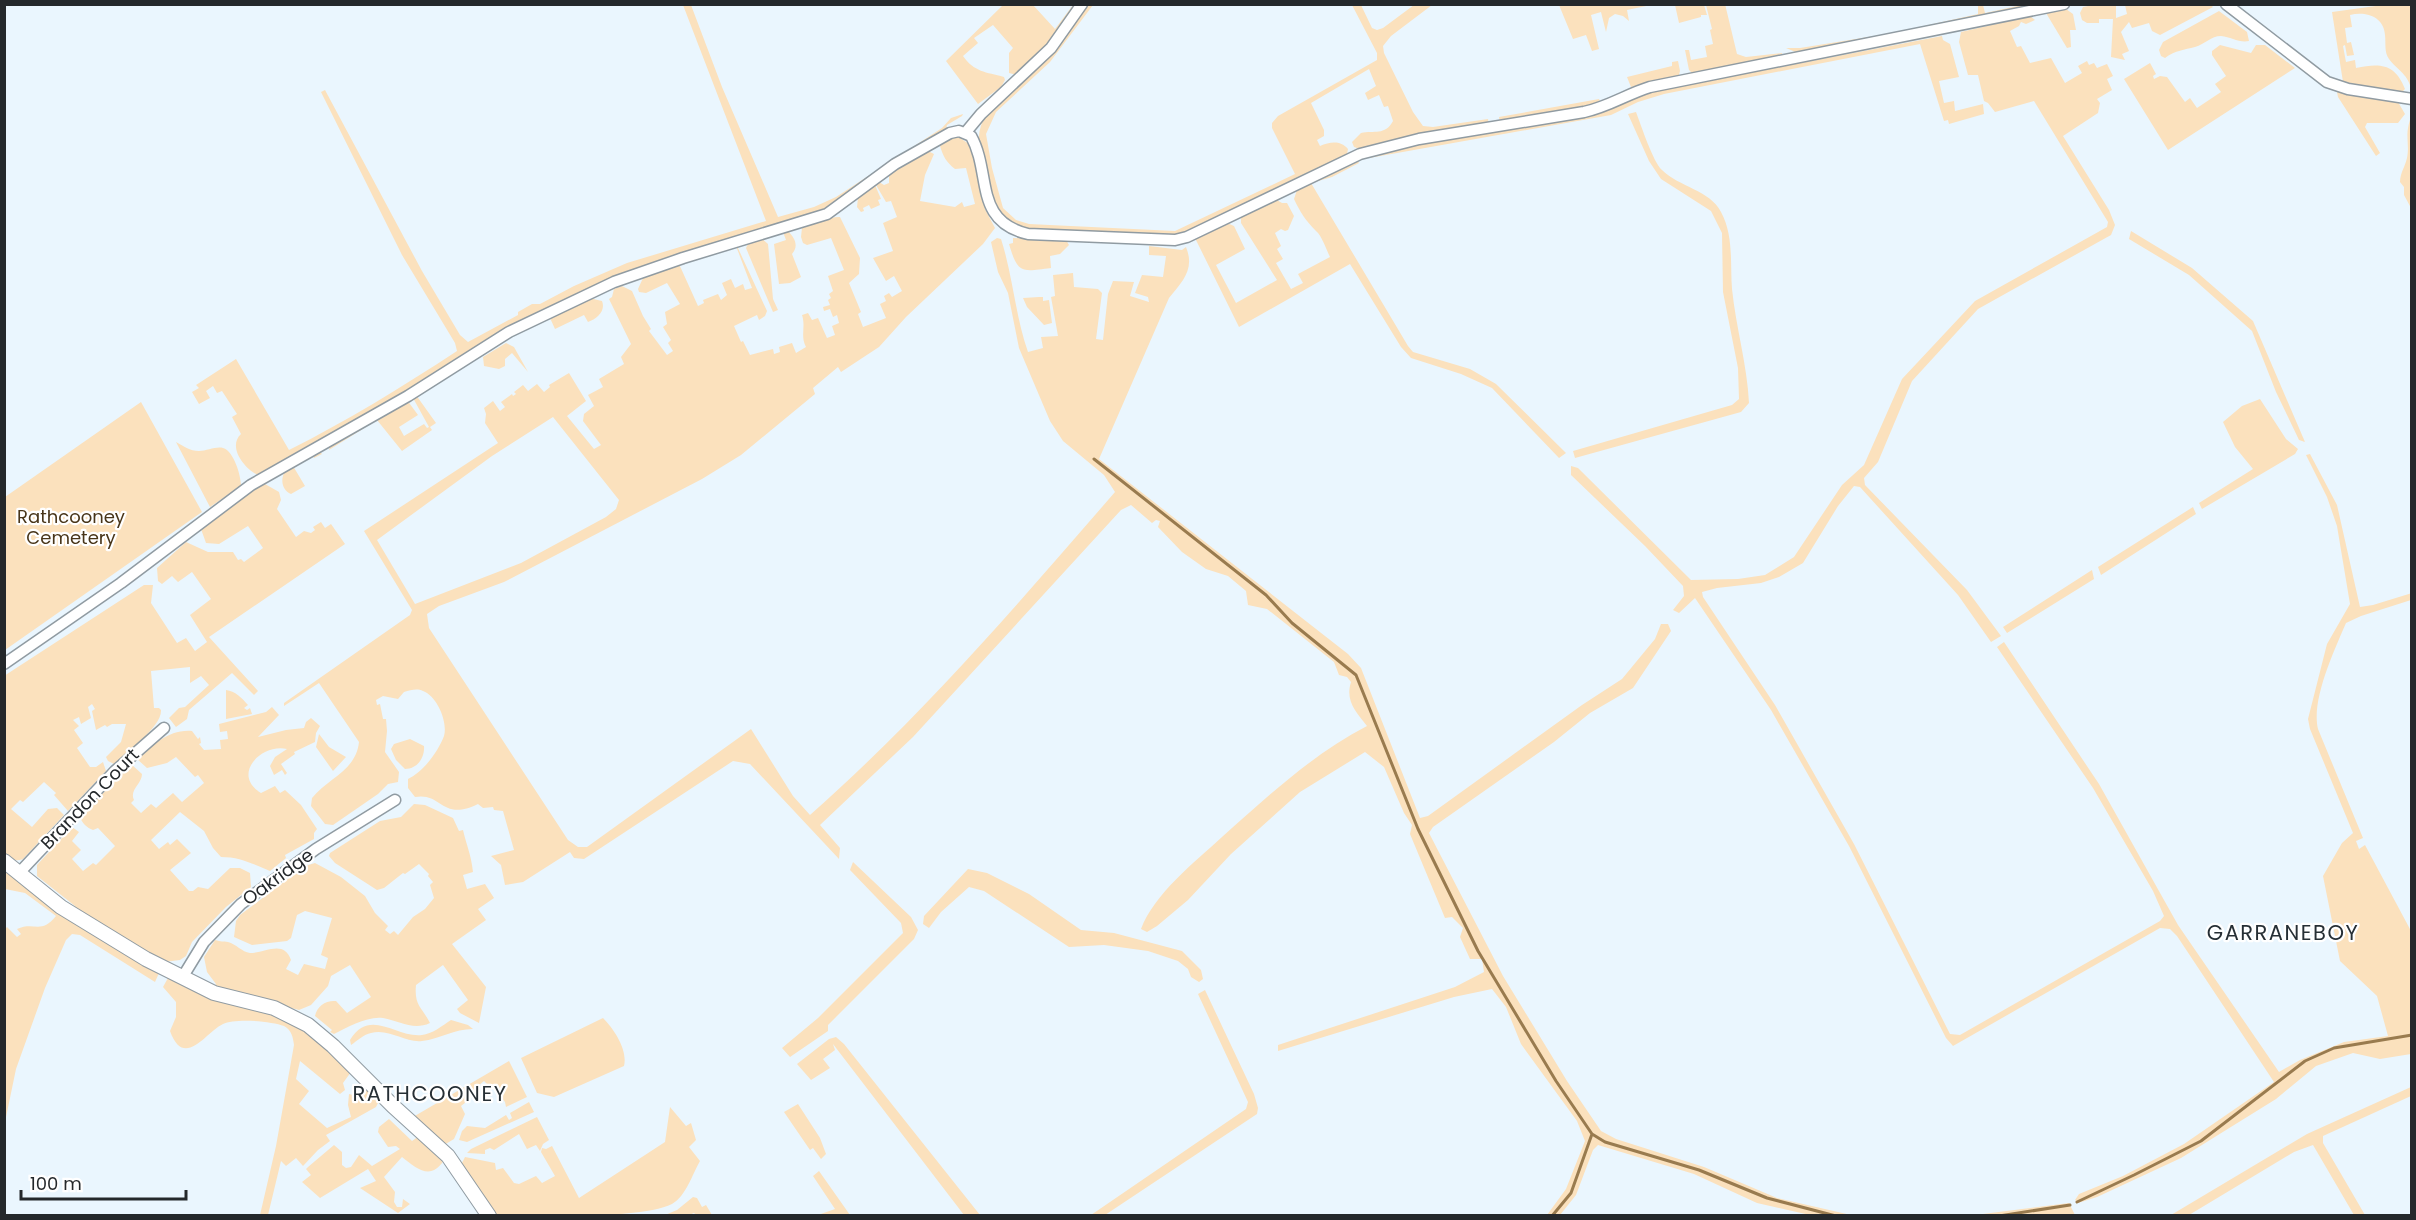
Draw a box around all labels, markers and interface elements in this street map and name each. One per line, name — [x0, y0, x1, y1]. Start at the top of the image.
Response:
park label: Rathcooney Cemetery — [17, 504, 125, 550]
street label: Brandon Court — [35, 743, 144, 855]
street label: Oakridge — [237, 842, 318, 911]
district label: GARRANEBOY — [2207, 918, 2359, 947]
district label: RATHCOONEY — [353, 1079, 507, 1108]
scale bar — [21, 1163, 186, 1201]
text: 100 m — [30, 1171, 82, 1196]

